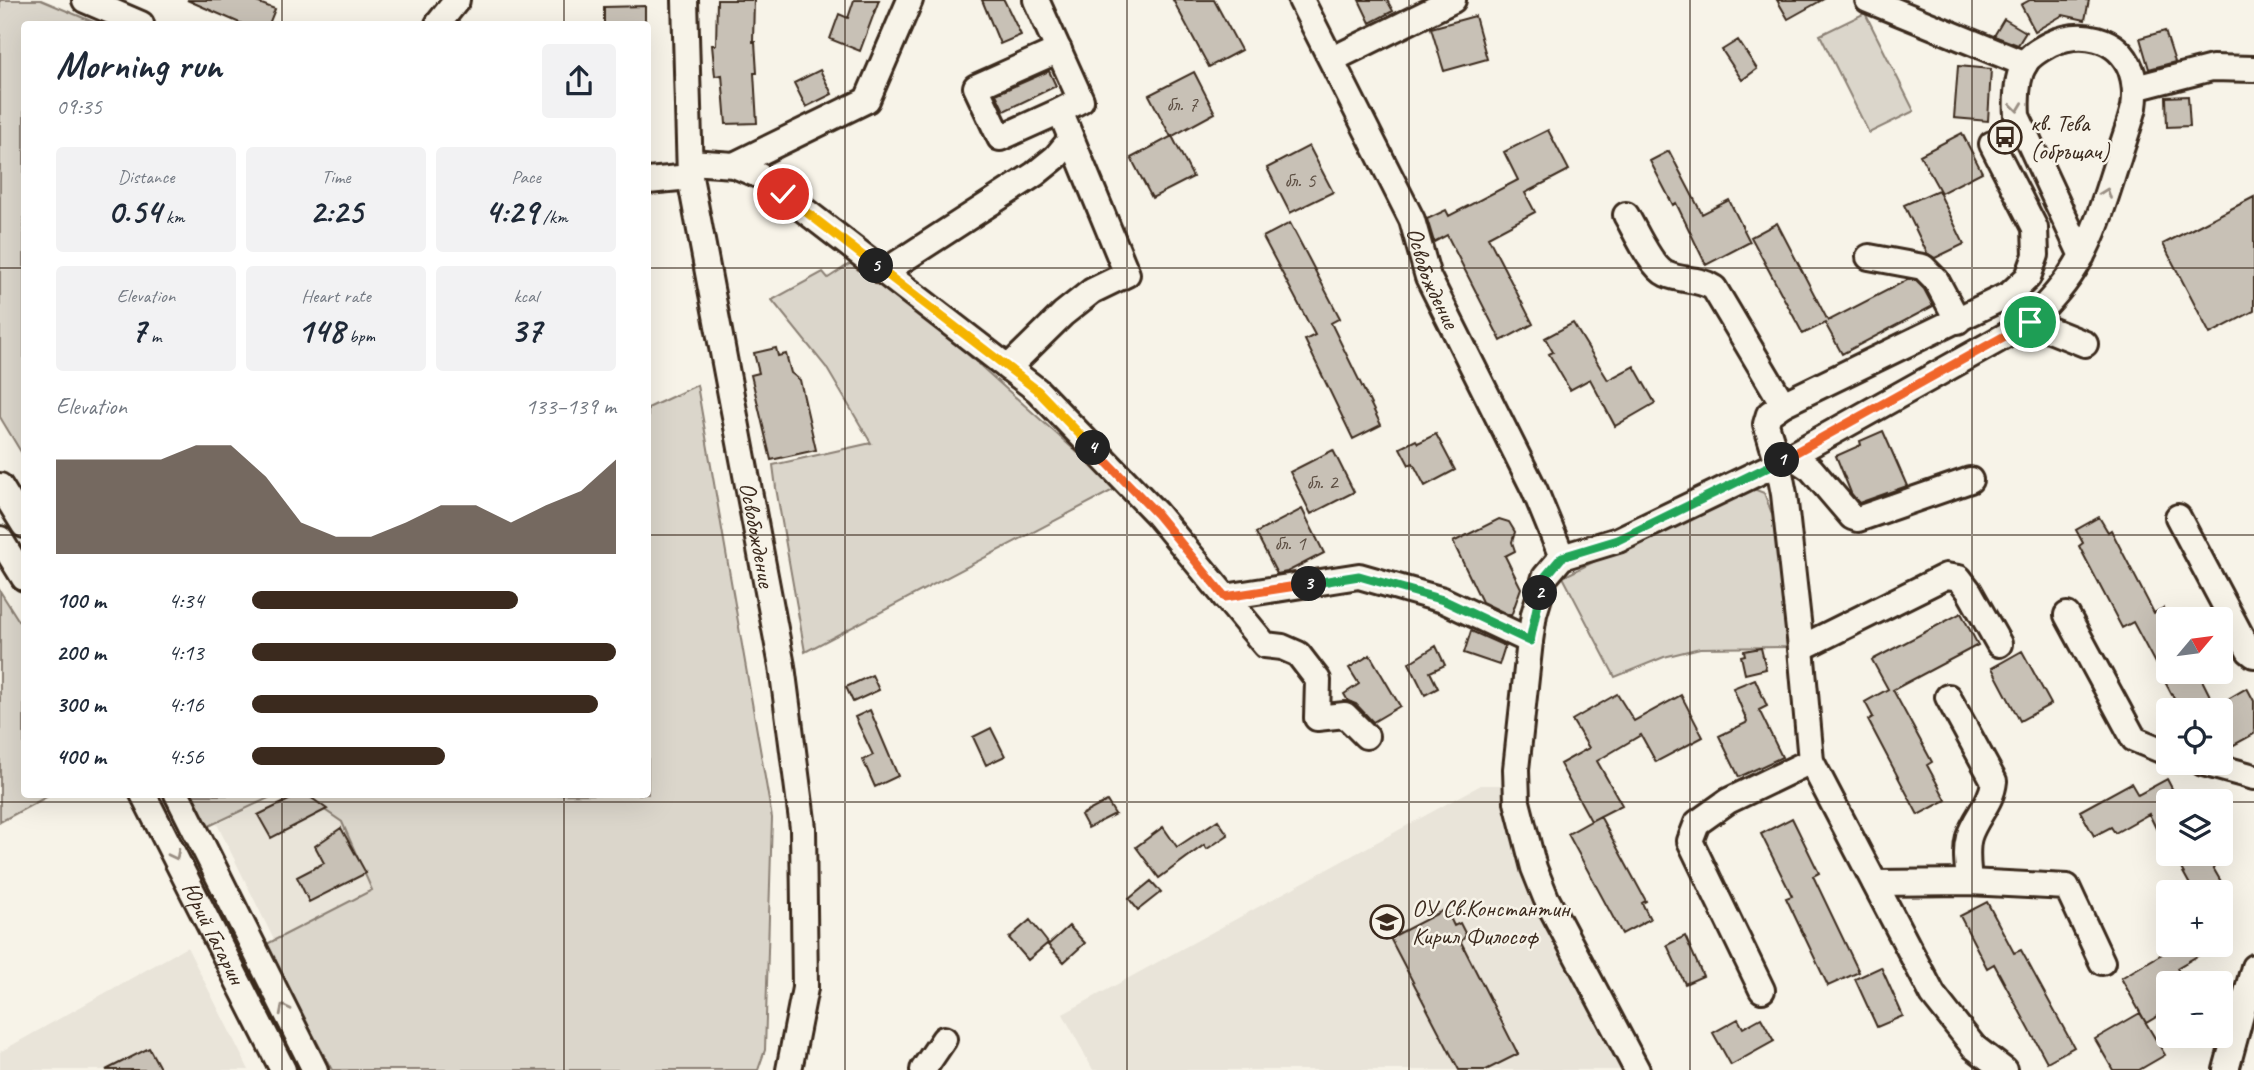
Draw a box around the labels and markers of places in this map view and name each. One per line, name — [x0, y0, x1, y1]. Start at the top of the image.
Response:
place label: кв. Тева (обръщач) — [2030, 108, 2110, 166]
bus stop icon: кв. Тева (обръщач) — [1986, 118, 2024, 156]
pin — [753, 164, 813, 224]
pin: 5 — [858, 248, 894, 284]
pin — [2000, 292, 2060, 352]
pin: 4 — [1076, 430, 1110, 466]
pin: 1 — [1764, 442, 1800, 477]
pin: 3 — [1292, 566, 1326, 602]
pin: 2 — [1522, 576, 1558, 610]
place label: ОУ Св.Константин Кирил Философ — [1412, 893, 1571, 951]
school or university icon: ОУ Св.Константин Кирил Философ — [1368, 903, 1406, 941]

